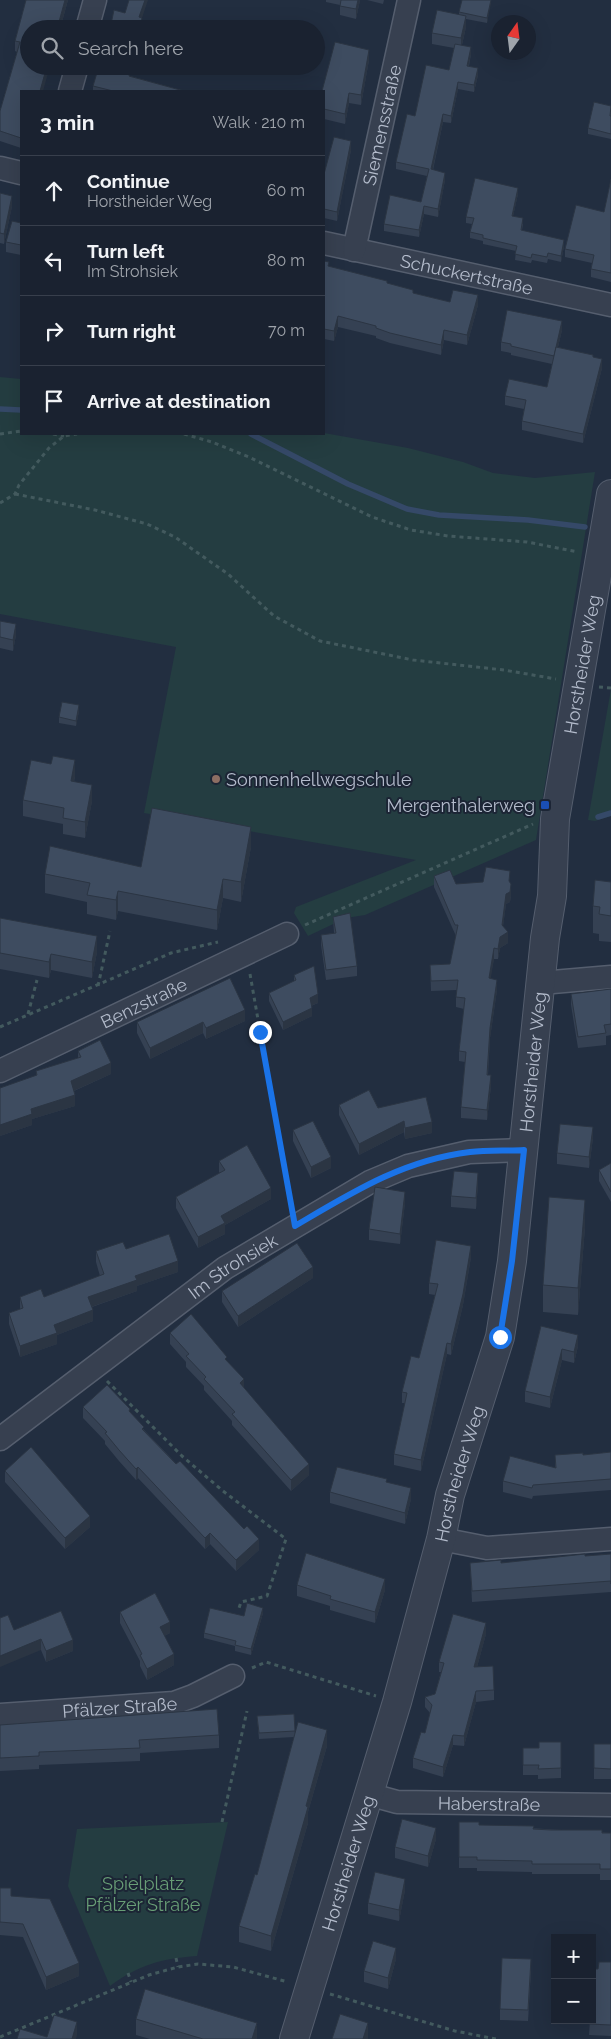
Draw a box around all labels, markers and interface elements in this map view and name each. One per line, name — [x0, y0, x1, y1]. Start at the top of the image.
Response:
north arrow — [491, 15, 536, 60]
search box — [20, 20, 325, 75]
icon: search — [38, 34, 66, 62]
text: Search here — [78, 37, 184, 59]
street label: Siemensstraße — [358, 62, 405, 187]
text: 3 min — [40, 110, 94, 135]
text: Walk · 210 m — [213, 113, 305, 132]
text: Continue — [87, 170, 170, 192]
icon: ahead — [40, 177, 68, 205]
text: 60 m — [267, 181, 305, 200]
text: Horstheider Weg — [87, 192, 212, 211]
text: Turn left — [87, 240, 164, 262]
icon: left — [40, 247, 68, 275]
street label: Schuckertstraße — [398, 249, 535, 298]
text: 80 m — [267, 251, 305, 270]
text: Im Strohsiek — [87, 262, 178, 281]
icon: right — [40, 317, 68, 345]
text: Turn right — [87, 320, 176, 342]
text: 70 m — [268, 321, 305, 340]
icon: arrive — [40, 387, 68, 415]
text: Arrive at destination — [87, 390, 271, 412]
street label: Horstheider Weg — [559, 593, 604, 736]
place label: Sonnenhellwegschule — [226, 769, 412, 790]
marker: Sonnenhellwegschule — [210, 773, 222, 785]
place label: Mergenthalerweg — [387, 795, 535, 816]
marker: Mergenthalerweg — [539, 799, 551, 811]
street label: Benzstraße — [97, 973, 190, 1032]
street label: Horstheider Weg — [515, 991, 550, 1133]
route end — [249, 1021, 272, 1044]
street label: Im Strohsiek — [184, 1229, 281, 1303]
route start — [489, 1326, 512, 1349]
street label: Horstheider Weg — [430, 1403, 488, 1544]
street label: Pfälzer Straße — [62, 1692, 178, 1721]
street label: Haberstraße — [438, 1792, 541, 1815]
street label: Horstheider Weg — [317, 1793, 378, 1933]
park label: Spielplatz Pfälzer Straße — [86, 1873, 201, 1915]
map controls — [551, 1934, 596, 2024]
button: + — [551, 1934, 596, 1979]
button: − — [551, 1979, 596, 2024]

